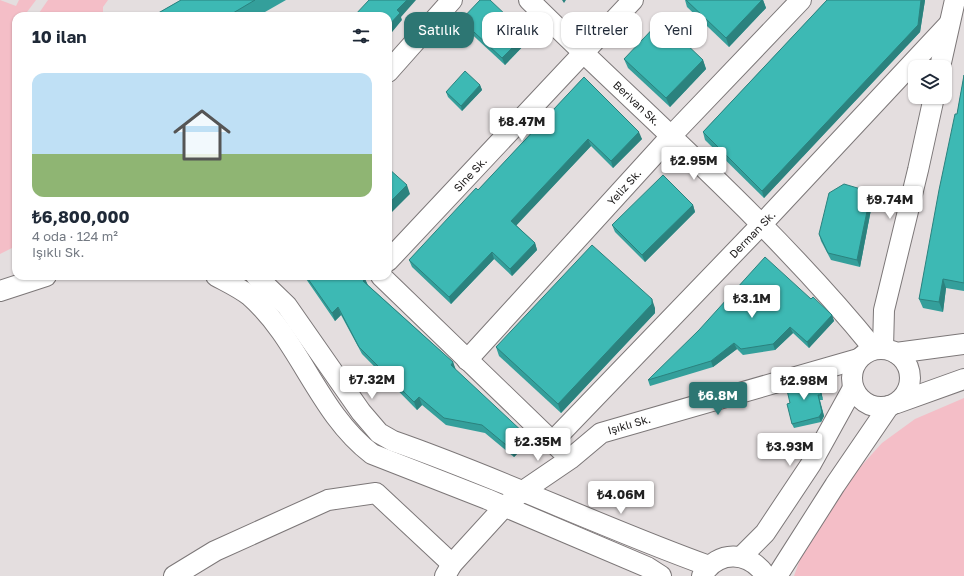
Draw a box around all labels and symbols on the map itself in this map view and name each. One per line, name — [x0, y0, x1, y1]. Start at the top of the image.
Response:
street label: Berivan Sk. — [611, 78, 663, 128]
pin: ₺8.47M — [489, 108, 555, 142]
pin: ₺2.95M — [661, 147, 727, 181]
street label: Sine Sk. — [451, 154, 489, 194]
street label: Yeliz Sk. — [604, 166, 644, 208]
pin: ₺9.74M — [857, 186, 923, 220]
street label: Derman Sk. — [726, 208, 778, 260]
pin: ₺3.1M — [724, 285, 780, 319]
pin: ₺7.32M — [339, 366, 405, 400]
pin: ₺2.98M — [771, 367, 837, 401]
pin: ₺6.8M — [690, 382, 746, 416]
street label: Işıklı Sk. — [606, 412, 652, 436]
pin: ₺2.35M — [505, 428, 571, 462]
pin: ₺3.93M — [757, 433, 823, 467]
pin: ₺4.06M — [588, 481, 654, 515]

